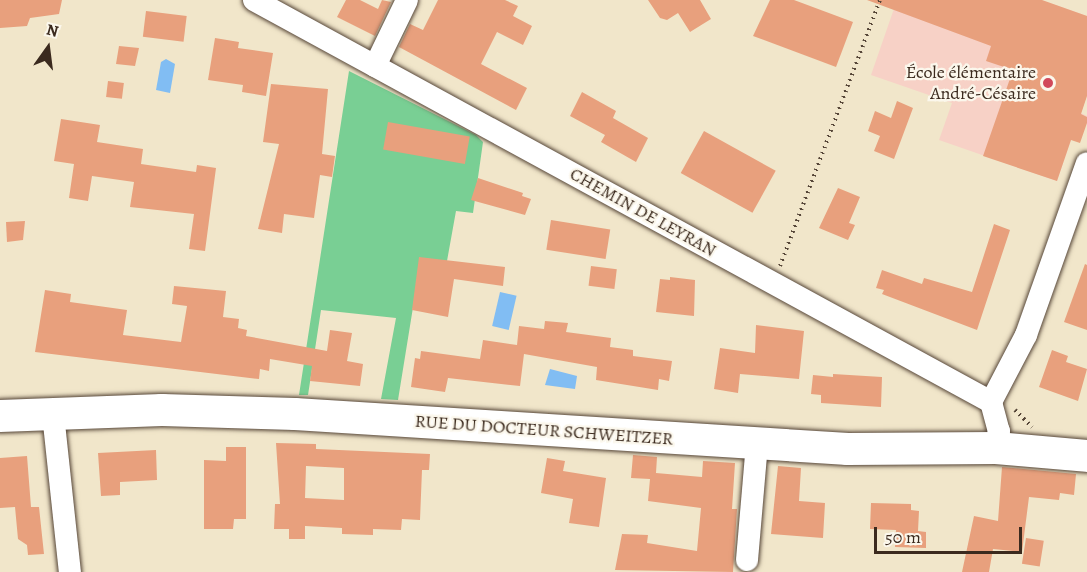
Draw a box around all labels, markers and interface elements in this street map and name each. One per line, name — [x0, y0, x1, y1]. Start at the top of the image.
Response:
north arrow — [18, 18, 78, 78]
text: N — [44, 18, 61, 43]
place label: École élémentaire André-Césaire — [906, 62, 1036, 104]
marker: École élémentaire André-Césaire — [1041, 76, 1055, 90]
street label: CHEMIN DE LEYRAN — [566, 163, 720, 261]
street label: RUE DU DOCTEUR SCHWEITZER — [414, 410, 674, 450]
scale bar — [877, 515, 1026, 553]
text: 50 m — [885, 525, 921, 549]

